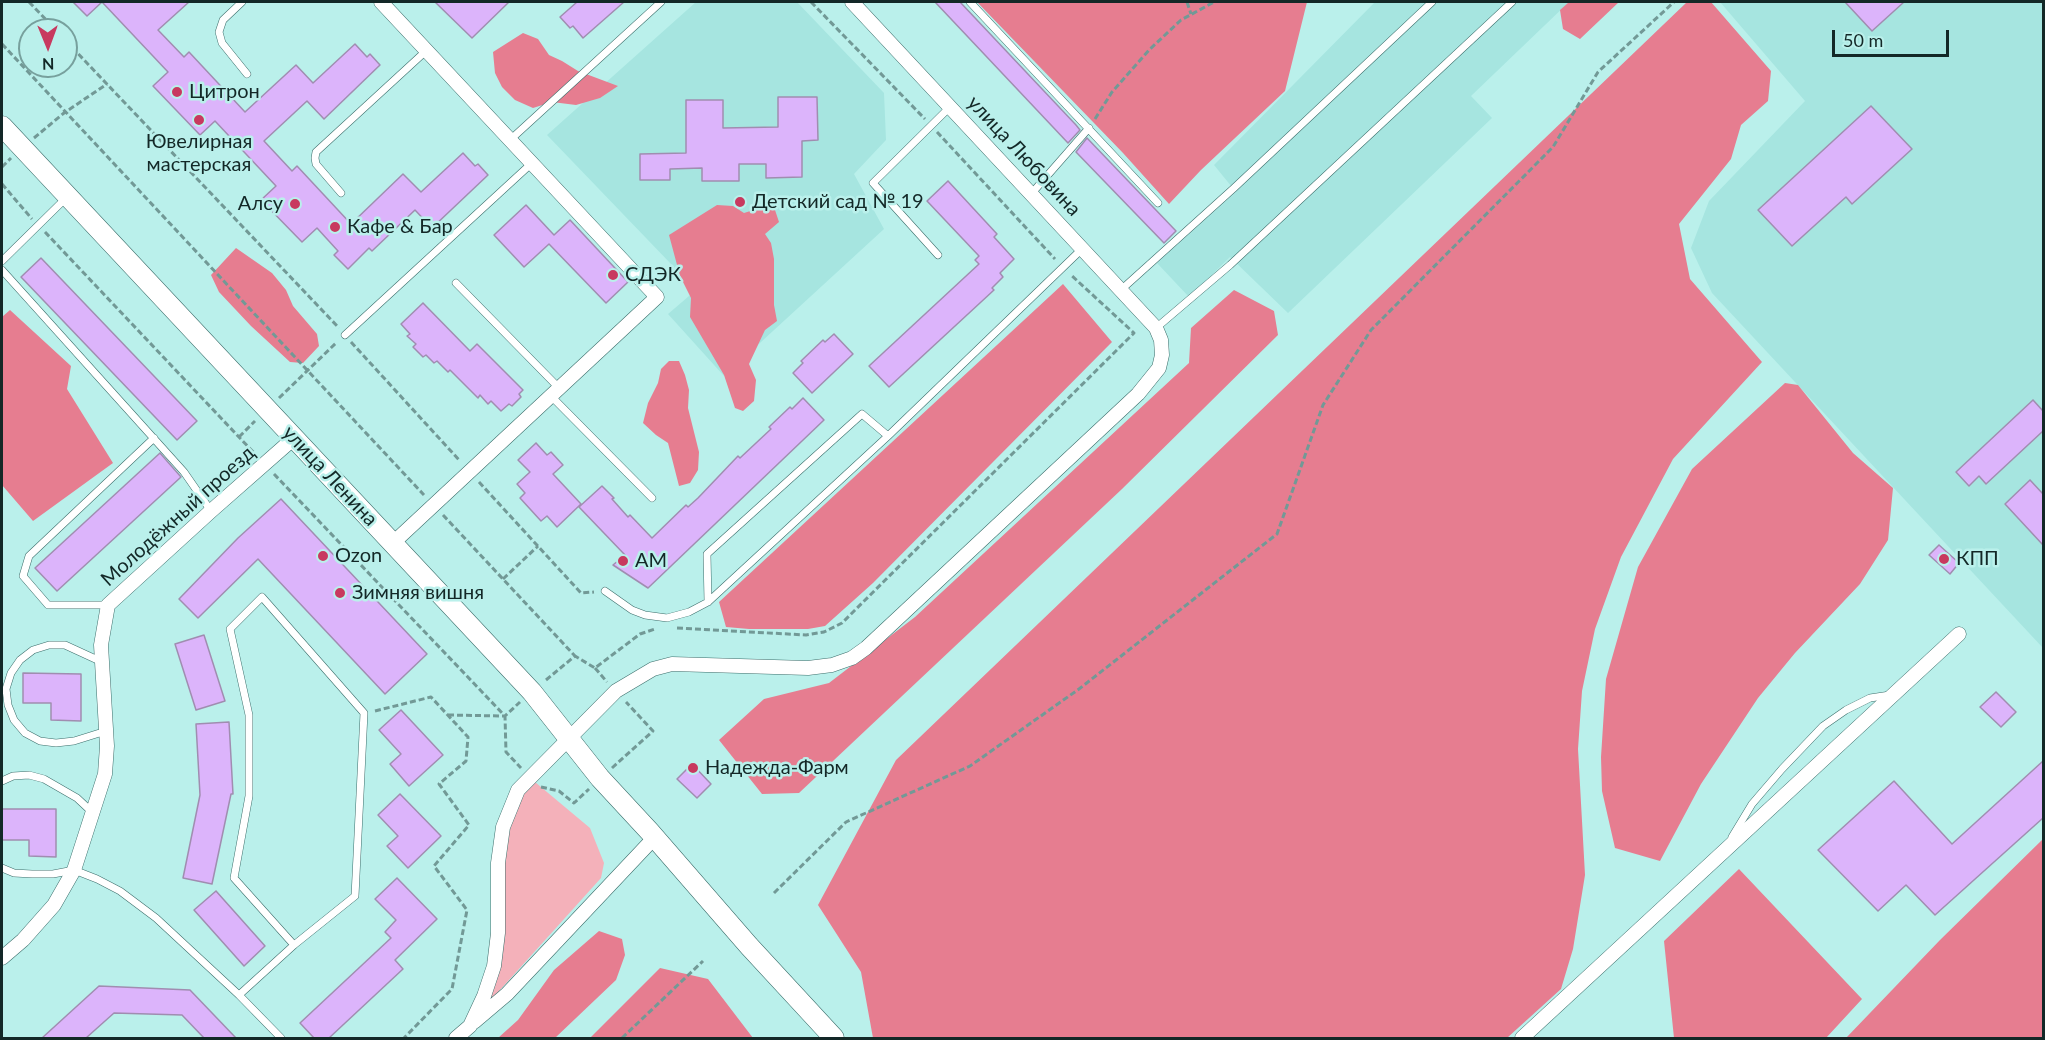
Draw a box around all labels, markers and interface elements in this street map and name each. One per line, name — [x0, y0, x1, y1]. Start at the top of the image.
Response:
north arrow — [18, 18, 78, 78]
scale bar — [1835, 18, 1952, 56]
text: 50 m — [1843, 29, 1883, 51]
text: N — [42, 55, 55, 74]
place label: Цитрон — [189, 80, 260, 104]
marker: Цитрон — [170, 85, 184, 99]
street label: улица Любовина — [962, 91, 1086, 221]
marker: Ювелирная мастерская — [192, 113, 206, 127]
place label: Ювелирная мастерская — [146, 130, 252, 177]
place label: Детский сад № 19 — [752, 190, 924, 214]
place label: Алсу — [238, 192, 283, 216]
marker: Детский сад № 19 — [733, 195, 747, 209]
marker: Алсу — [288, 197, 302, 211]
place label: Кафе & Бар — [347, 215, 453, 239]
marker: Кафе & Бар — [328, 220, 342, 234]
place label: СДЭК — [625, 263, 681, 287]
marker: СДЭК — [606, 268, 620, 282]
street label: улица Ленина — [277, 421, 383, 531]
street label: Молодёжный проезд — [96, 441, 260, 591]
place label: Ozon — [335, 544, 382, 568]
place label: КПП — [1956, 547, 1999, 571]
marker: Ozon — [316, 549, 330, 563]
place label: АМ — [635, 549, 667, 573]
marker: КПП — [1937, 552, 1951, 566]
marker: АМ — [616, 554, 630, 568]
place label: Зимняя вишня — [352, 581, 484, 605]
marker: Зимняя вишня — [333, 586, 347, 600]
place label: Надежда-Фарм — [705, 756, 849, 780]
marker: Надежда-Фарм — [686, 761, 700, 775]

